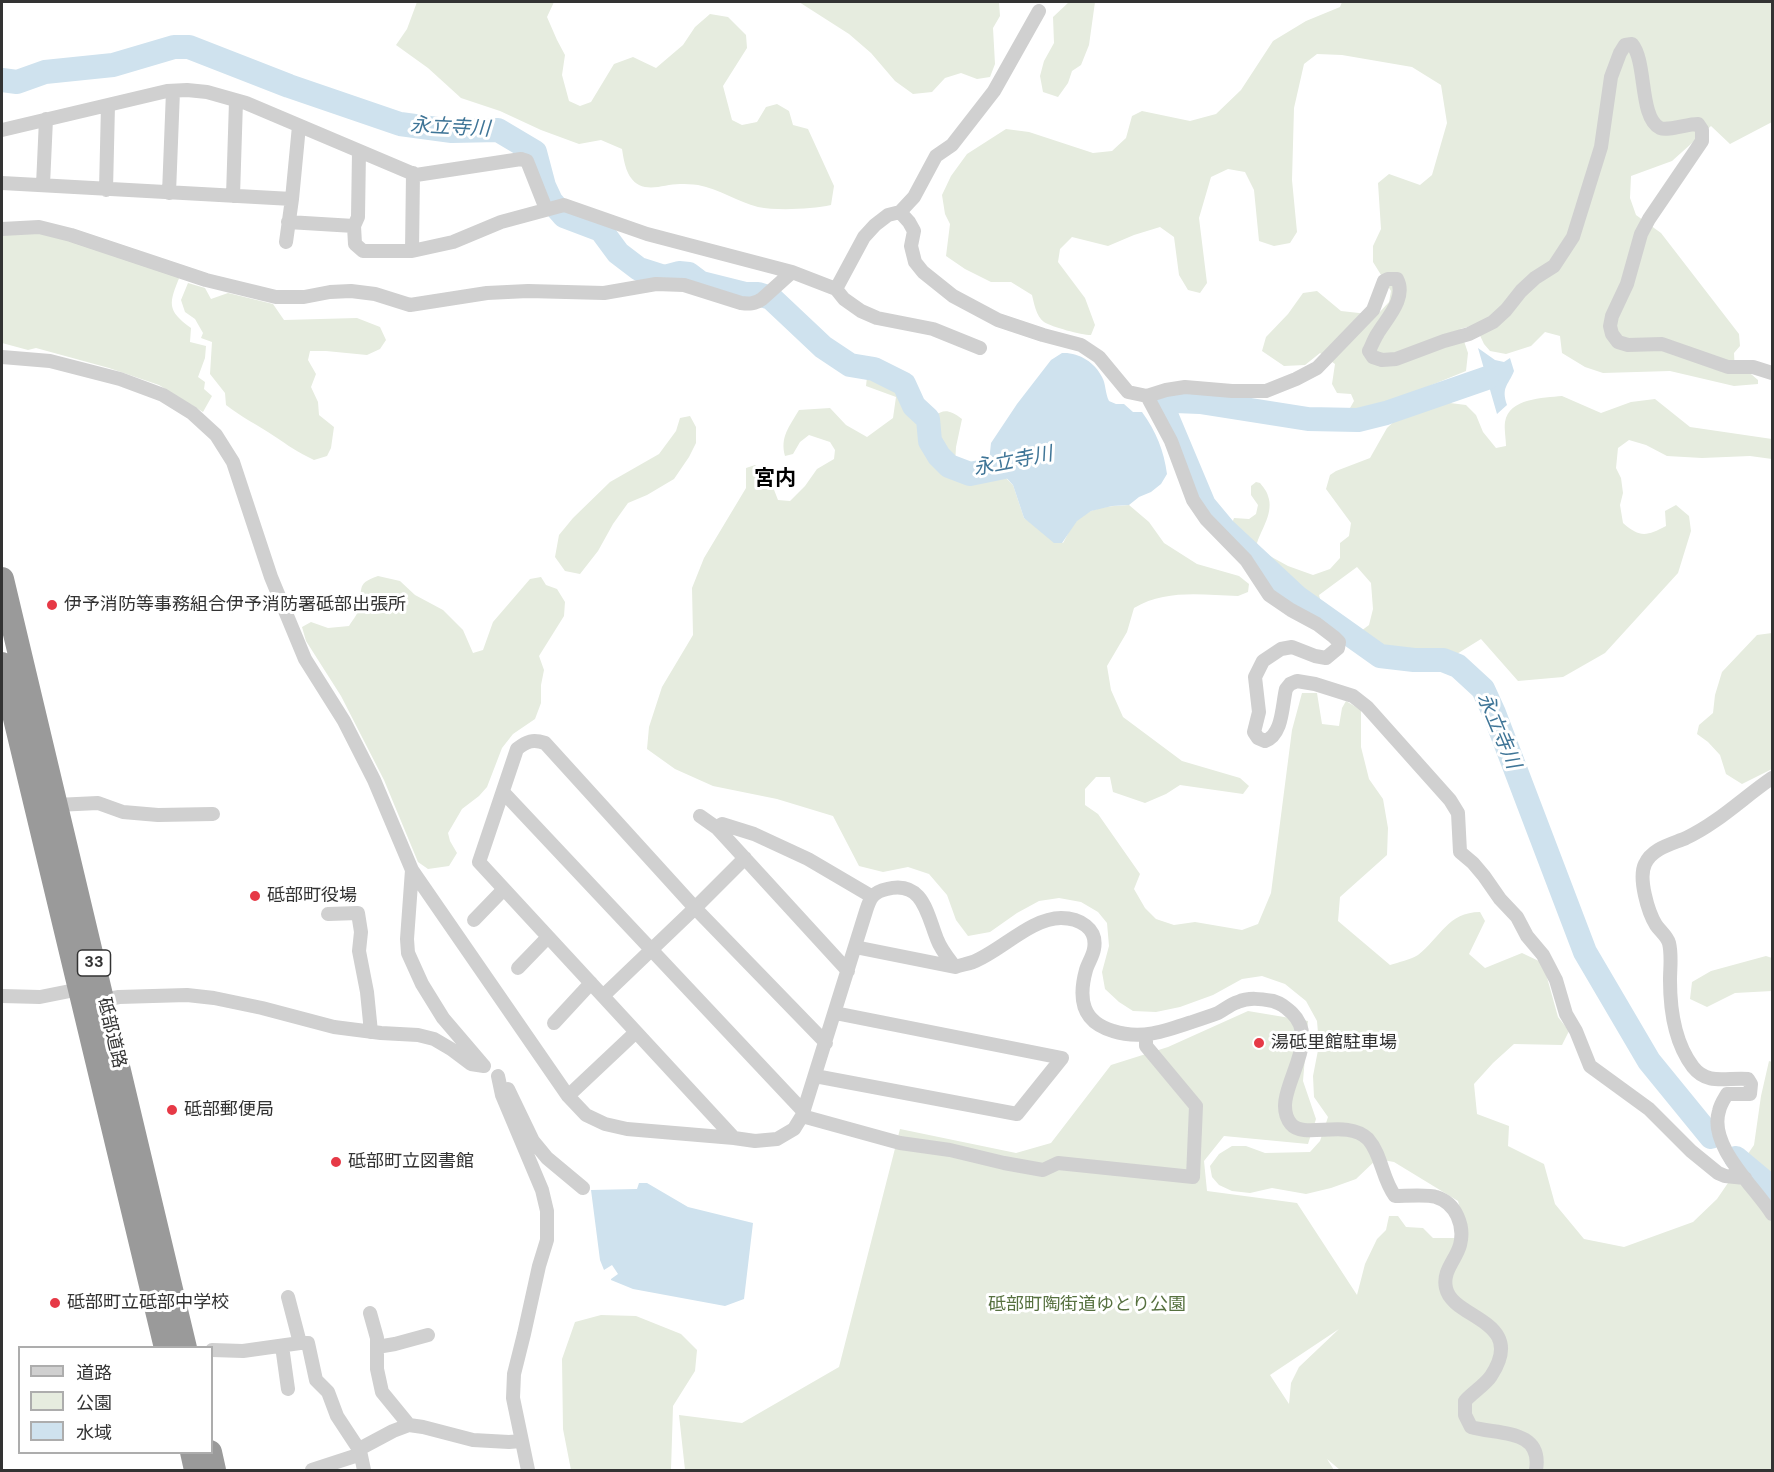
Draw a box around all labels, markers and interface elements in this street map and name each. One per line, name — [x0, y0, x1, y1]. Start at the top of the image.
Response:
water label: 永立寺川 — [409, 114, 491, 142]
water label: 永立寺川 — [971, 443, 1055, 481]
district label: 宮内 — [754, 466, 796, 492]
place label: 伊予消防等事務組合伊予消防署砥部出張所 — [64, 594, 406, 616]
marker: 伊予消防等事務組合伊予消防署砥部出張所 — [45, 598, 59, 612]
water label: 永立寺川 — [1471, 689, 1525, 773]
place label: 砥部町役場 — [267, 885, 357, 907]
marker: 砥部町役場 — [248, 889, 262, 903]
road number: 33 — [78, 950, 110, 976]
street label: 砥部道路 — [92, 995, 130, 1071]
place label: 湯砥里館駐車場 — [1271, 1032, 1397, 1054]
marker: 湯砥里館駐車場 — [1252, 1036, 1266, 1050]
place label: 砥部郵便局 — [184, 1099, 274, 1121]
marker: 砥部郵便局 — [165, 1103, 179, 1117]
place label: 砥部町立図書館 — [348, 1151, 474, 1173]
marker: 砥部町立図書館 — [329, 1155, 343, 1169]
place label: 砥部町立砥部中学校 — [67, 1292, 229, 1314]
park label: 砥部町陶街道ゆとり公園 — [988, 1294, 1186, 1316]
marker: 砥部町立砥部中学校 — [48, 1296, 62, 1310]
legend — [18, 1346, 213, 1454]
text: 道路 — [76, 1361, 112, 1385]
text: 公園 — [76, 1391, 112, 1415]
text: 水域 — [76, 1421, 112, 1445]

